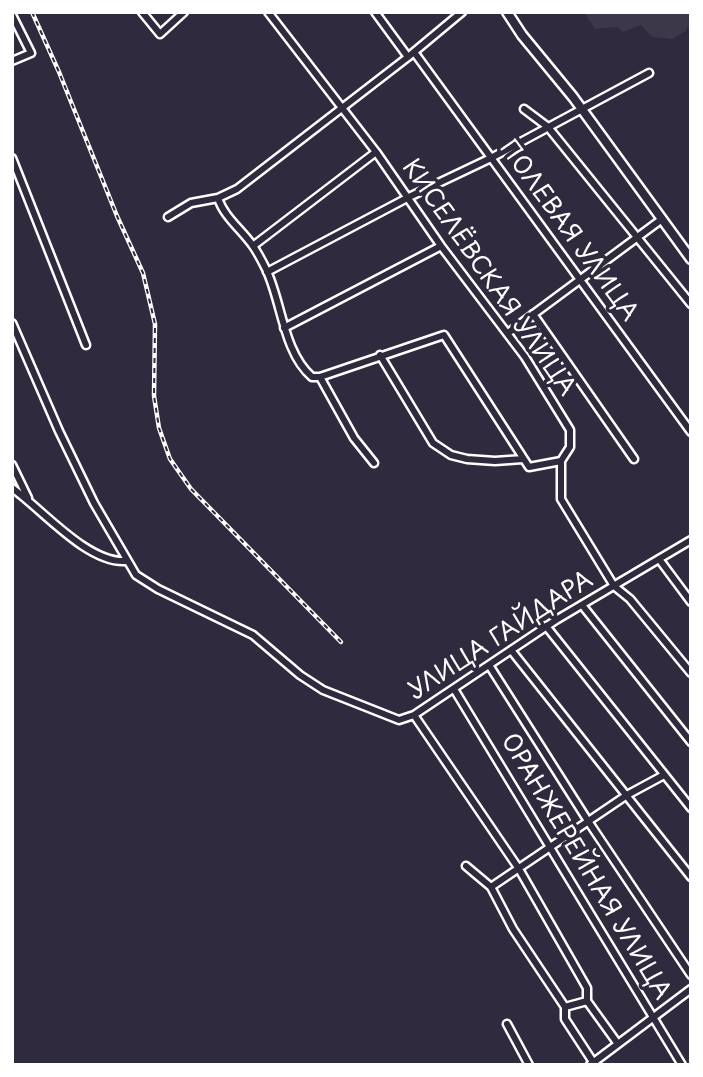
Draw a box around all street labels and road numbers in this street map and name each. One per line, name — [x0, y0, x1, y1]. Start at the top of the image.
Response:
street label: ПОЛЕВАЯ УЛИЦА — [493, 135, 643, 327]
street label: КИСЕЛЁВСКАЯ УЛИЦА — [395, 154, 581, 402]
street label: УЛИЦА ГАЙДАРА — [403, 566, 599, 706]
street label: ОРАНЖЕРЕЙНАЯ УЛИЦА — [494, 729, 676, 1005]

